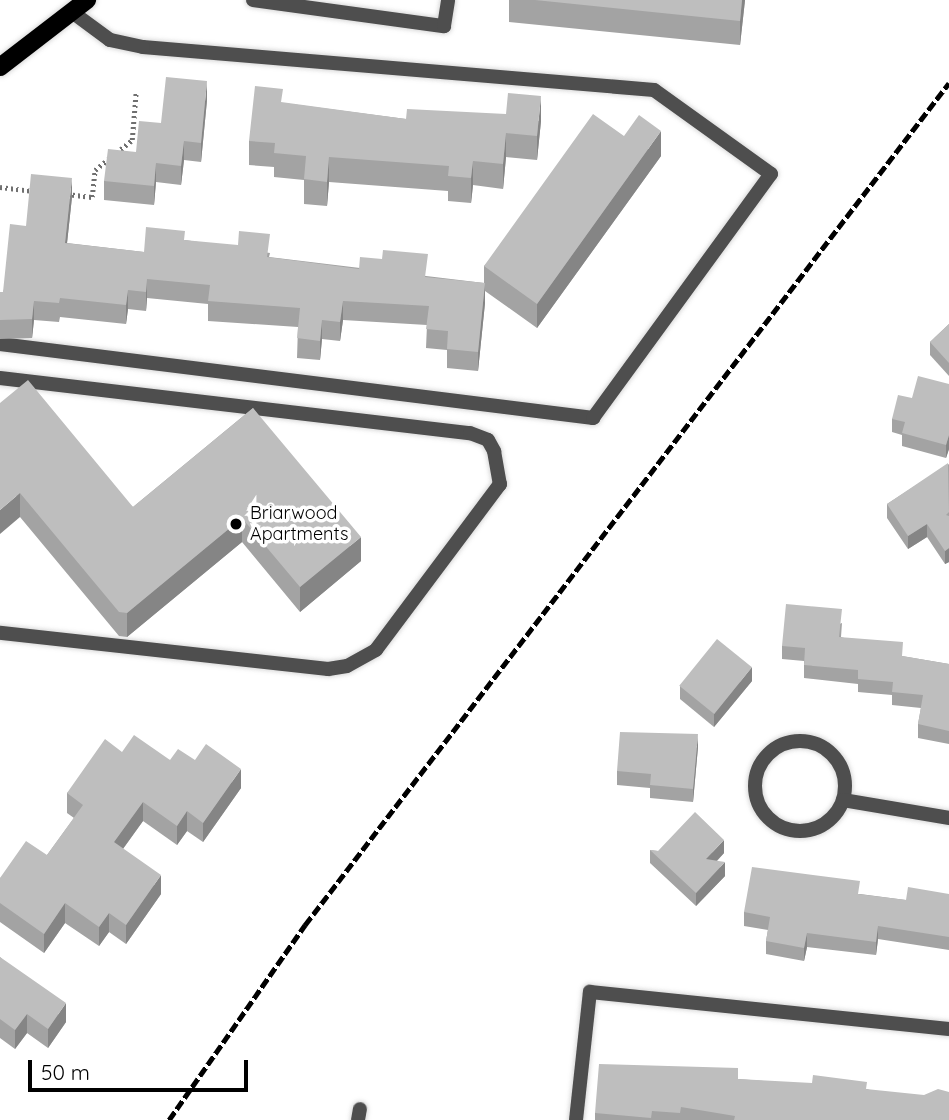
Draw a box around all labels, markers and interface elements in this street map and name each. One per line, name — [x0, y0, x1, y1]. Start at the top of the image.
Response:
place label: Briarwood Apartments — [250, 503, 348, 546]
marker: Briarwood Apartments — [228, 516, 244, 532]
scale bar — [32, 1046, 252, 1090]
text: 50 m — [41, 1059, 90, 1085]

